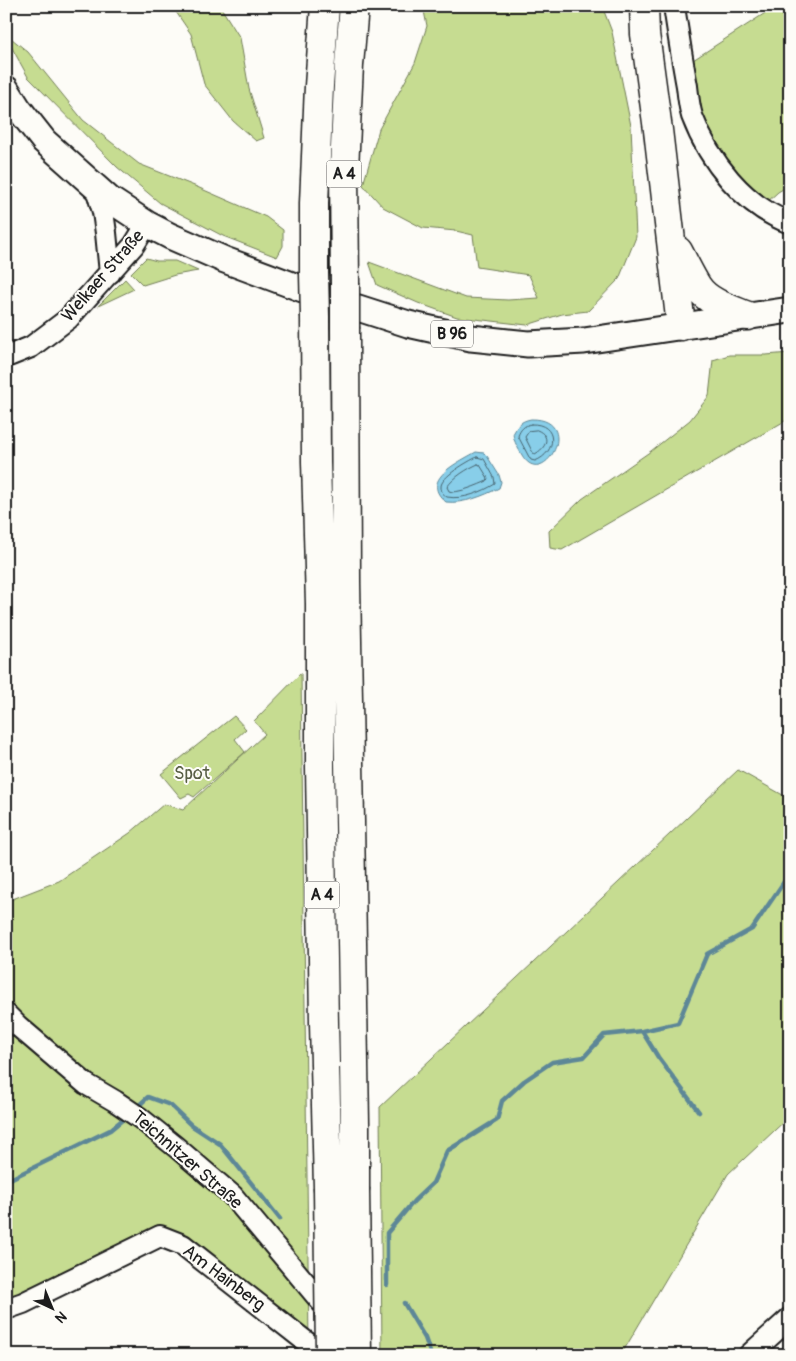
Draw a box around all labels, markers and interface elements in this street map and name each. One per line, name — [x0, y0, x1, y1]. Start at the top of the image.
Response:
road number: A 4 — [326, 160, 362, 188]
street label: Welkaer Straße — [57, 225, 149, 327]
road number: B 96 — [431, 320, 473, 348]
park label: Spot — [174, 762, 211, 785]
road number: A 4 — [304, 882, 340, 908]
street label: Teichnitzer Straße — [127, 1106, 247, 1214]
street label: Am Hainberg — [178, 1240, 270, 1316]
north arrow — [28, 1284, 78, 1334]
text: N — [51, 1308, 70, 1326]

